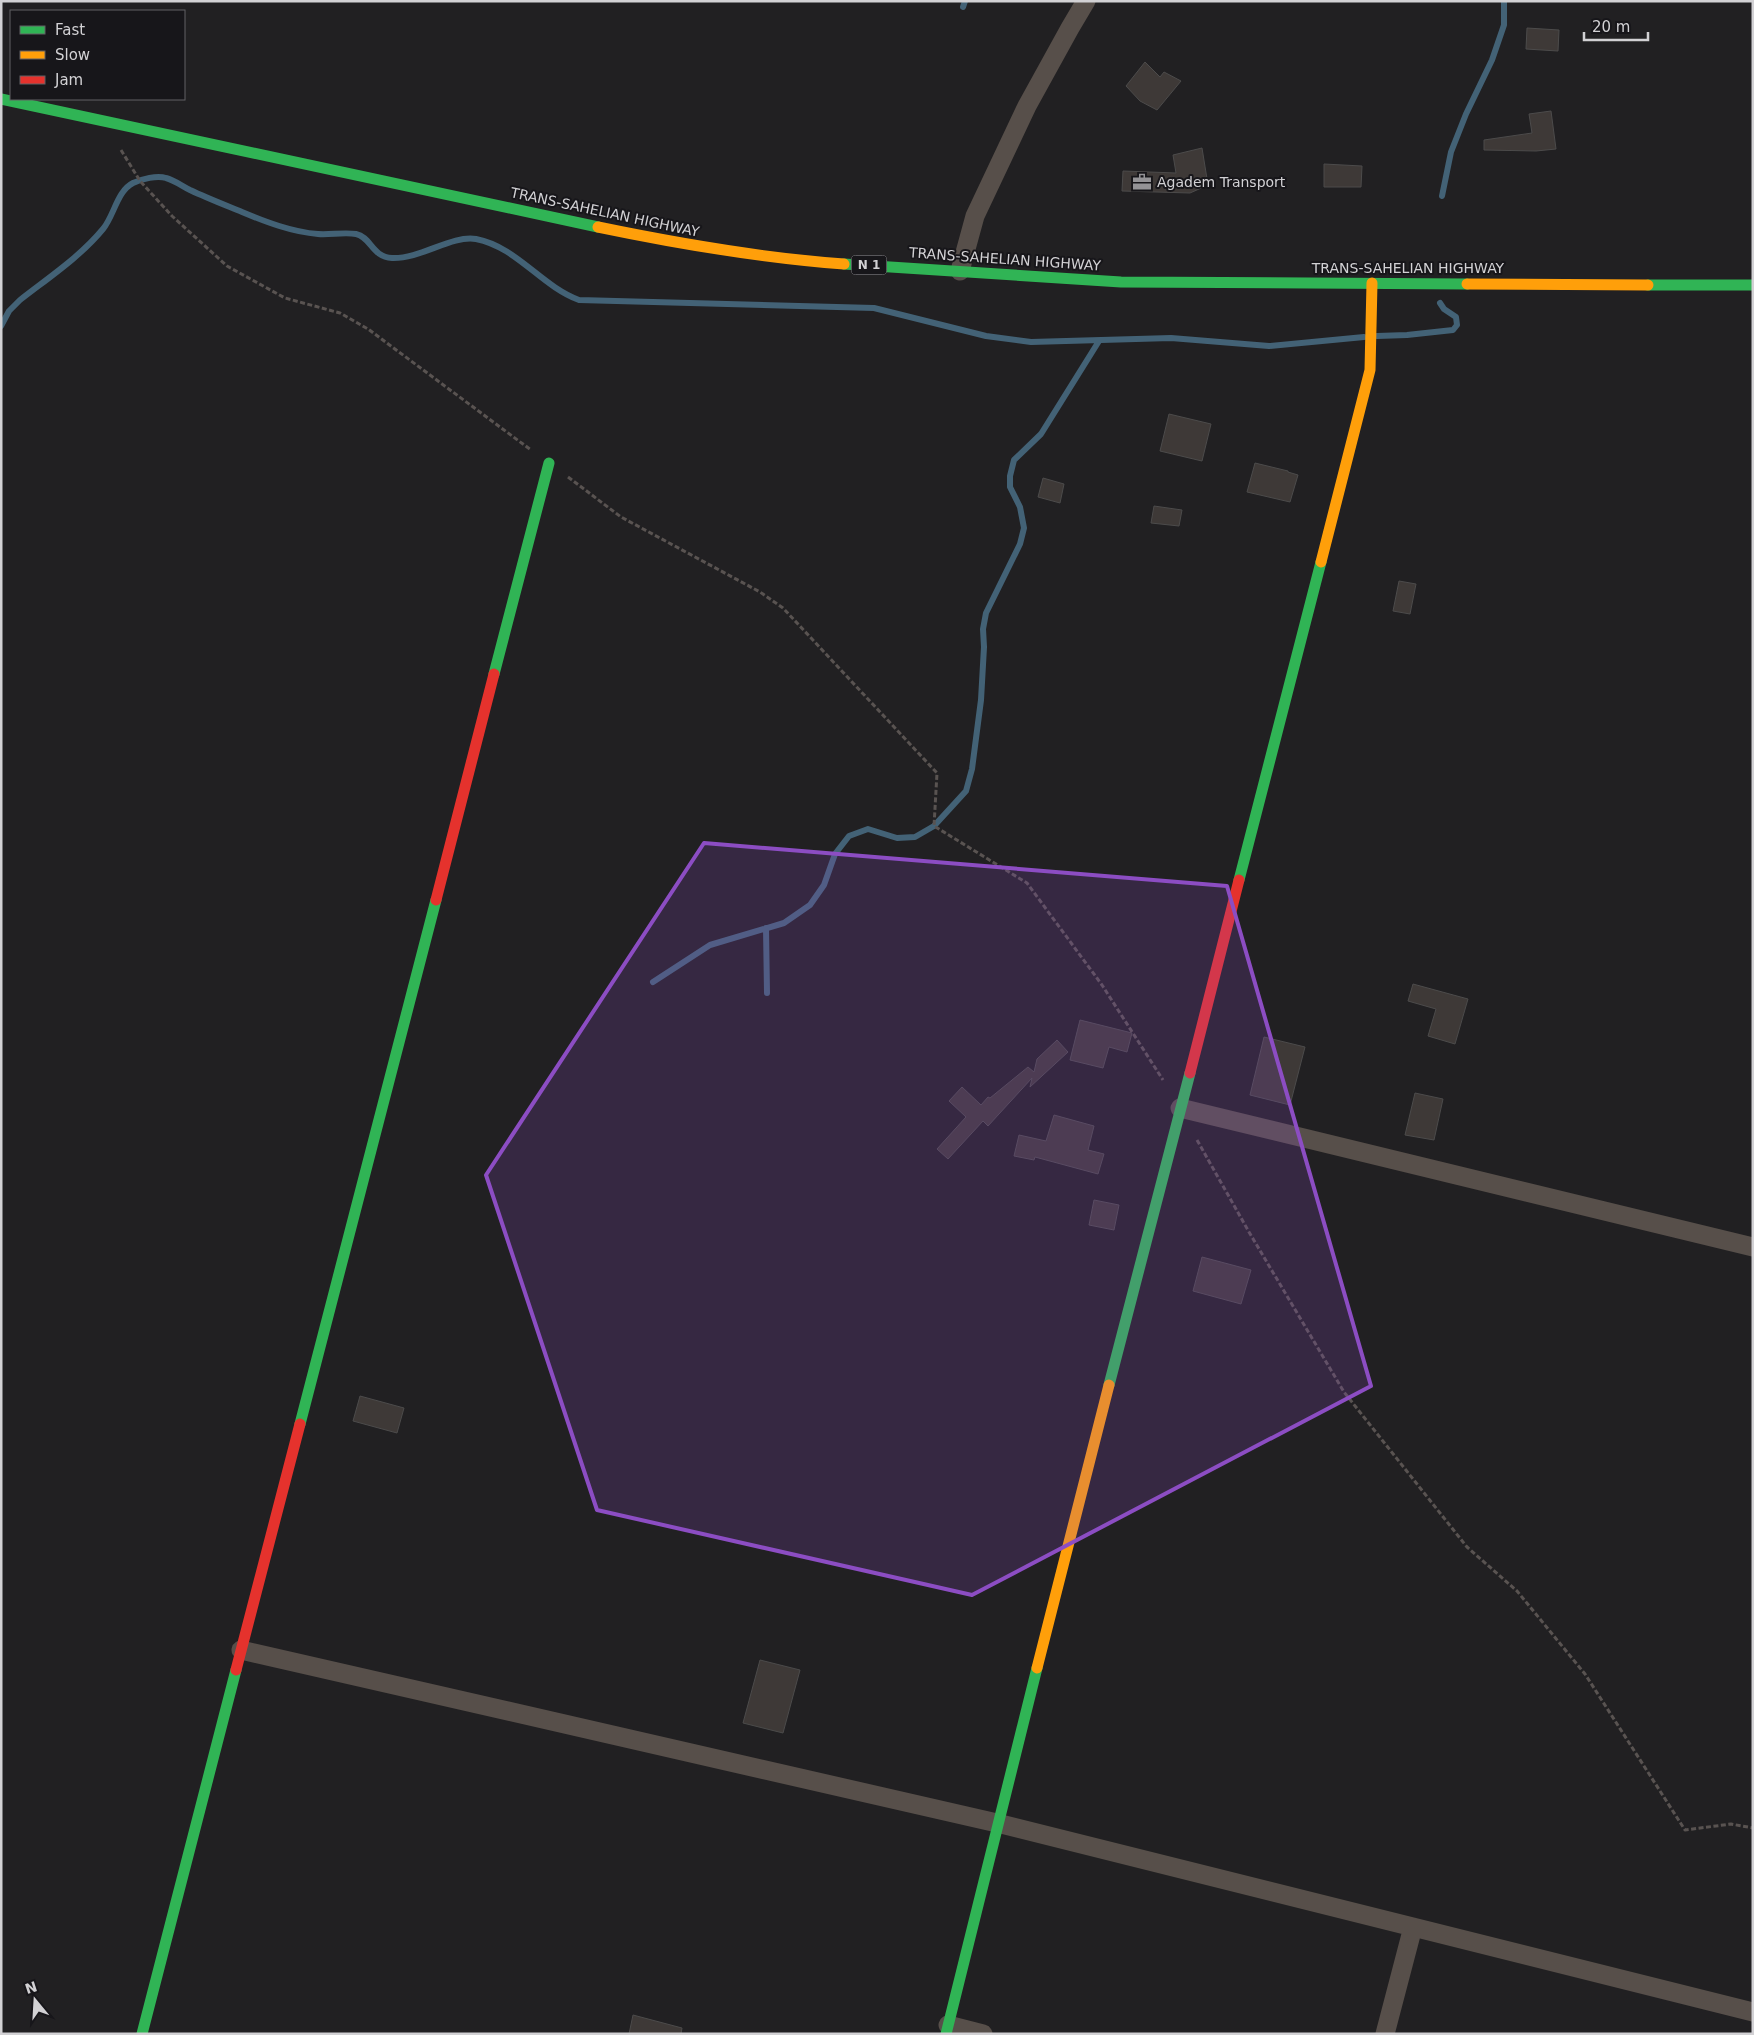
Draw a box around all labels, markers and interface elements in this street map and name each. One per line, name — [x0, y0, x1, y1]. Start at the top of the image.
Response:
legend — [10, 10, 185, 100]
scale bar — [1584, 10, 1648, 42]
text: 20 m — [1592, 18, 1630, 36]
text: Fast — [55, 21, 85, 39]
text: Slow — [55, 46, 90, 64]
text: Jam — [54, 71, 83, 89]
office icon: Agadem Transport — [1131, 171, 1153, 193]
place label: Agadem Transport — [1157, 174, 1286, 190]
street label: TRANS-SAHELIAN HIGHWAY — [508, 184, 701, 240]
street label: TRANS-SAHELIAN HIGHWAY — [907, 244, 1102, 274]
road number: N 1 — [852, 256, 886, 274]
street label: TRANS-SAHELIAN HIGHWAY — [1311, 260, 1505, 276]
north arrow — [10, 1975, 60, 2025]
text: N — [23, 1978, 39, 1997]

